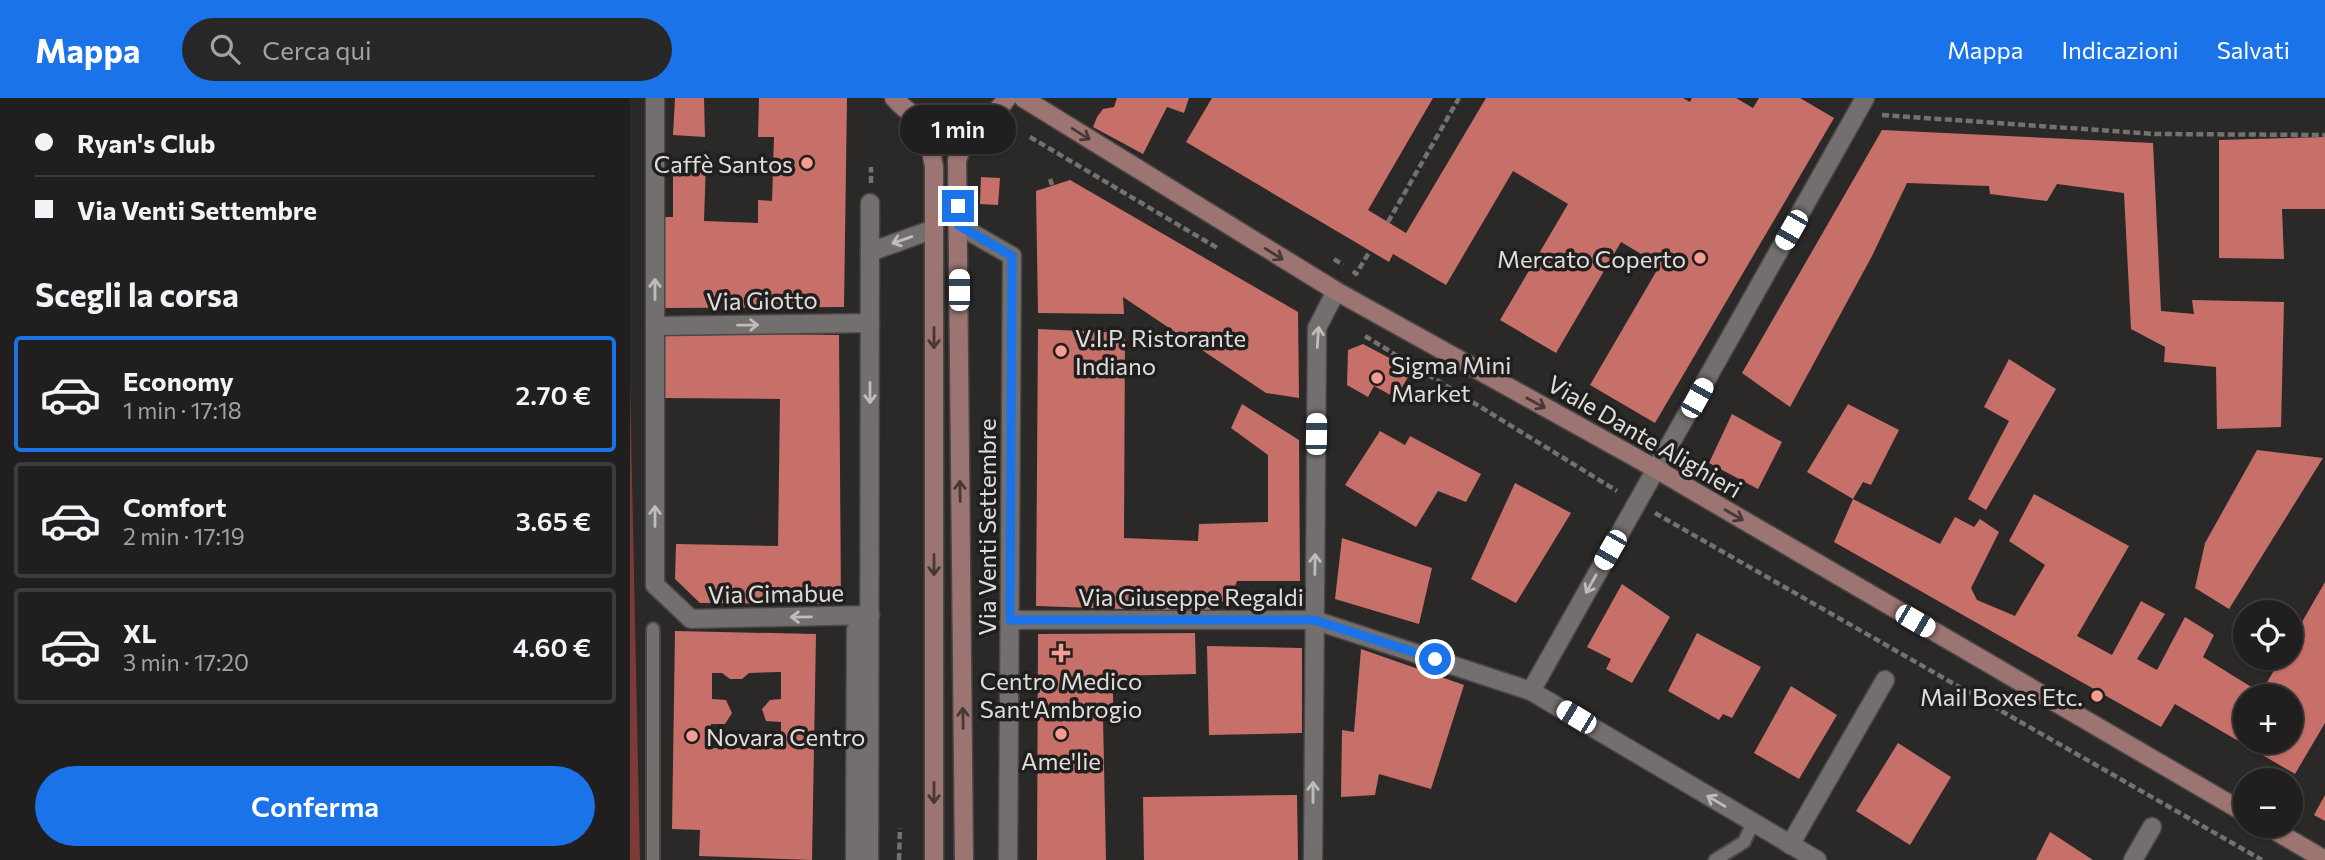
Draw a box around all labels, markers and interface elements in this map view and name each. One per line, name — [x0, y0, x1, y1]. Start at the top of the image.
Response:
search box — [182, 18, 672, 81]
text: Mappa — [35, 29, 140, 70]
icon: search — [206, 30, 244, 68]
text: Cerca qui — [262, 34, 372, 65]
text: Mappa — [1947, 35, 2023, 64]
text: Indicazioni — [2061, 35, 2179, 64]
text: Salvati — [2217, 35, 2290, 64]
callout: 1 min — [900, 105, 1016, 154]
text: 1 min — [931, 115, 985, 143]
text: Ryan's Club — [77, 127, 215, 158]
one-way arrow — [1070, 128, 1090, 142]
place label: Caffè Santos — [654, 149, 793, 178]
marker: Caffè Santos — [799, 155, 815, 171]
route end — [942, 190, 974, 222]
text: Via Venti Settembre — [77, 194, 317, 225]
car — [1772, 207, 1811, 253]
one-way arrow — [892, 235, 914, 248]
place label: Mercato Coperto — [1497, 244, 1686, 273]
one-way arrow — [1264, 247, 1284, 261]
marker: Mercato Coperto — [1692, 250, 1708, 266]
car — [949, 269, 970, 311]
text: Scegli la corsa — [35, 274, 239, 314]
one-way arrow — [648, 278, 662, 301]
street label: Via Giotto — [706, 285, 818, 315]
one-way arrow — [736, 318, 759, 332]
place label: V.I.P. Ristorante Indiano — [1075, 323, 1246, 380]
one-way arrow — [927, 326, 941, 349]
one-way arrow — [1312, 326, 1325, 349]
marker: V.I.P. Ristorante Indiano — [1053, 343, 1069, 359]
place label: Sigma Mini Market — [1391, 350, 1511, 407]
icon: car — [39, 363, 102, 426]
text: Economy — [123, 365, 234, 396]
street label: Viale Dante Alighieri — [1543, 369, 1747, 503]
marker: Sigma Mini Market — [1369, 370, 1385, 386]
car — [1678, 375, 1717, 421]
text: 2.70 € — [516, 379, 591, 410]
one-way arrow — [863, 382, 877, 405]
text: 1 min · 17:18 — [123, 396, 242, 424]
one-way arrow — [1525, 397, 1546, 410]
car — [1306, 413, 1327, 455]
street label: Via Venti Settembre — [972, 418, 1001, 636]
one-way arrow — [954, 480, 967, 503]
icon: car — [39, 489, 102, 552]
text: Comfort — [123, 491, 226, 522]
text: 3.65 € — [516, 505, 591, 536]
one-way arrow — [648, 505, 662, 528]
one-way arrow — [1723, 508, 1743, 522]
text: 2 min · 17:19 — [123, 522, 245, 550]
car — [1591, 527, 1630, 573]
one-way arrow — [1308, 553, 1322, 576]
one-way arrow — [927, 554, 941, 577]
one-way arrow — [1584, 573, 1598, 593]
street label: Via Cimabue — [708, 577, 844, 609]
street label: Via Giuseppe Regaldi — [1078, 582, 1304, 611]
map controls — [2233, 600, 2303, 838]
button: locate — [2233, 600, 2303, 670]
car — [1892, 601, 1939, 641]
one-way arrow — [790, 610, 813, 623]
icon: car — [39, 615, 102, 678]
text: XL — [123, 617, 157, 648]
text: 4.60 € — [513, 631, 591, 662]
marker: Centro Medico Sant'Ambrogio — [1051, 643, 1071, 663]
route start — [1419, 643, 1451, 675]
text: 3 min · 17:20 — [123, 648, 249, 676]
place label: Centro Medico Sant'Ambrogio — [980, 666, 1142, 723]
place label: Mail Boxes Etc. — [1920, 682, 2083, 711]
button: + — [2233, 684, 2303, 754]
marker: Mail Boxes Etc. — [2089, 688, 2105, 704]
car — [1553, 697, 1600, 737]
one-way arrow — [956, 707, 969, 730]
place label: Novara Centro — [706, 722, 865, 751]
marker: Ame'lie — [1053, 726, 1069, 742]
marker: Novara Centro — [684, 728, 700, 744]
place label: Ame'lie — [1021, 746, 1101, 775]
button: Conferma — [35, 766, 595, 846]
button: − — [2233, 768, 2303, 838]
one-way arrow — [927, 781, 941, 804]
one-way arrow — [1306, 781, 1320, 804]
one-way arrow — [1707, 793, 1727, 807]

